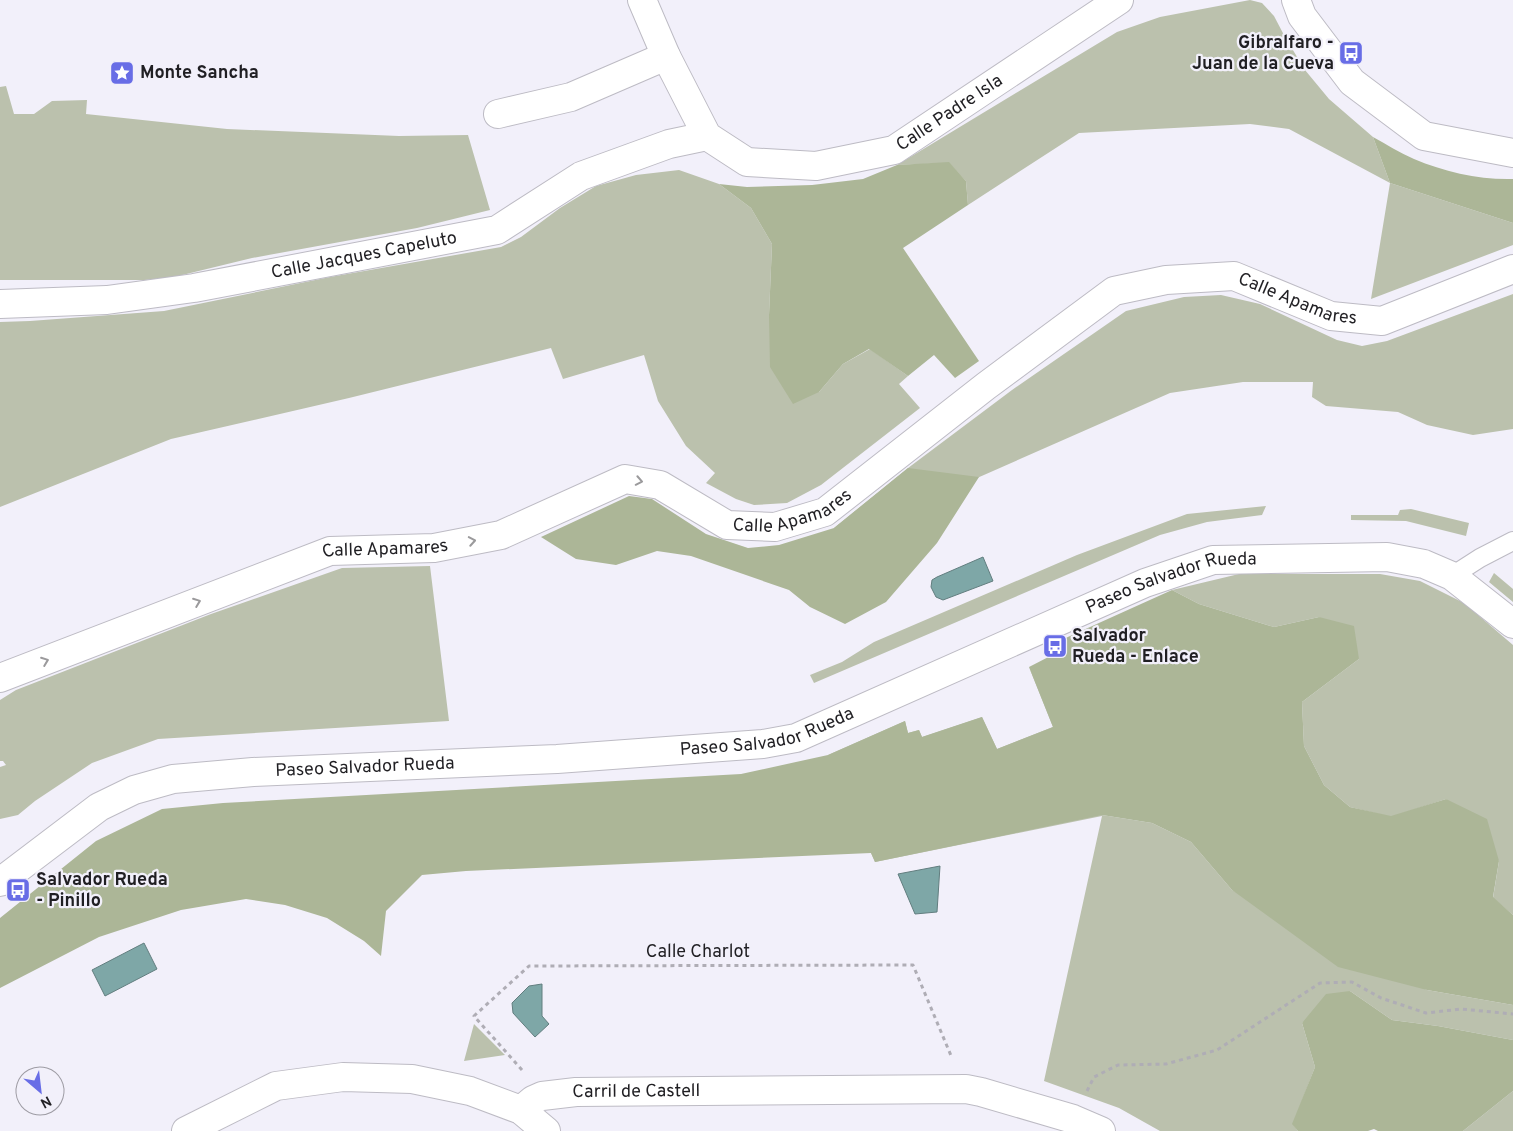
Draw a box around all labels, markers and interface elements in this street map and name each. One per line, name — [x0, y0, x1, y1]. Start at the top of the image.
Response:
place label: Gibralfaro - Juan de la Cueva — [1192, 32, 1334, 76]
bus stop icon: Gibralfaro - Juan de la Cueva — [1338, 40, 1364, 66]
place icon: Monte Sancha — [109, 60, 135, 86]
place label: Monte Sancha — [140, 62, 259, 85]
street label: Calle Padre Isla — [892, 69, 1007, 157]
street label: Calle Jacques Capeluto — [269, 226, 459, 284]
street label: Calle Apamares — [1235, 267, 1358, 330]
one-way arrow — [634, 475, 643, 486]
street label: Calle Apamares — [732, 484, 857, 539]
street label: Calle Apamares — [319, 534, 450, 564]
one-way arrow — [467, 536, 476, 546]
street label: Paseo Salvador Rueda — [1082, 548, 1257, 619]
one-way arrow — [192, 598, 201, 608]
place label: Salvador Rueda - Enlace — [1072, 625, 1199, 669]
bus stop icon: Salvador Rueda - Enlace — [1042, 633, 1068, 659]
one-way arrow — [41, 656, 49, 666]
street label: Paseo Salvador Rueda — [679, 702, 858, 762]
street label: Paseo Salvador Rueda — [275, 752, 455, 783]
place label: Salvador Rueda - Pinillo — [36, 869, 168, 913]
bus stop icon: Salvador Rueda - Pinillo — [5, 877, 31, 903]
street label: Calle Charlot — [646, 941, 750, 964]
north arrow — [15, 1066, 65, 1116]
street label: Carril de Castell — [572, 1080, 700, 1104]
text: N — [37, 1091, 54, 1111]

